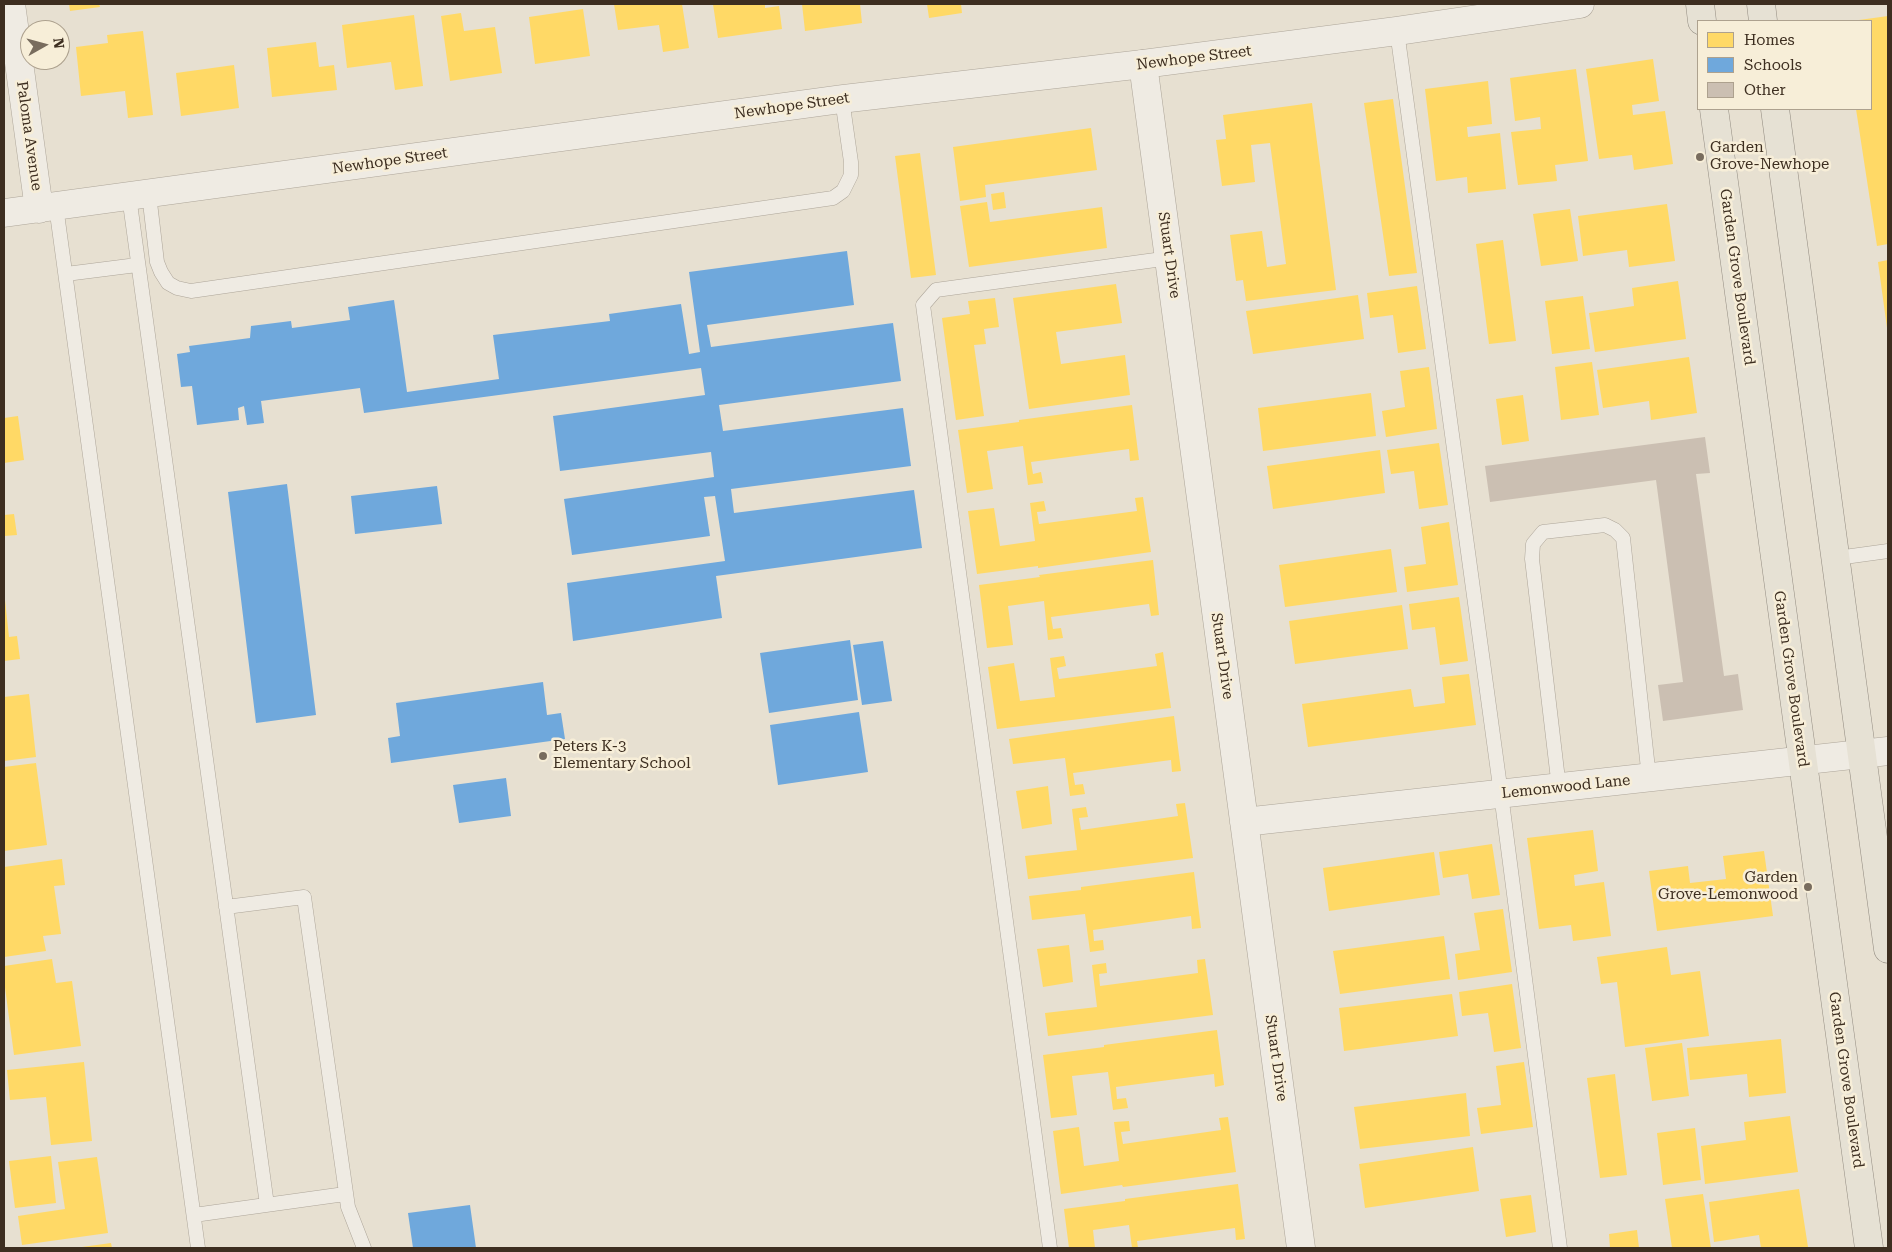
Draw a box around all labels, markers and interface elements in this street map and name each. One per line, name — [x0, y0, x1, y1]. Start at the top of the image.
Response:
north arrow — [20, 20, 70, 70]
legend — [1697, 20, 1872, 110]
text: Homes — [1744, 31, 1795, 49]
text: N — [50, 37, 67, 50]
street label: Newhope Street — [1135, 42, 1253, 74]
text: Schools — [1744, 56, 1802, 74]
street label: Paloma Avenue — [12, 80, 46, 192]
text: Other — [1744, 81, 1786, 99]
street label: Newhope Street — [733, 89, 851, 123]
place label: Garden Grove-Newhope — [1710, 139, 1829, 174]
street label: Newhope Street — [331, 144, 449, 178]
marker: Garden Grove-Newhope — [1694, 151, 1706, 163]
street label: Garden Grove Boulevard — [1716, 188, 1758, 366]
street label: Stuart Drive — [1154, 211, 1184, 299]
street label: Garden Grove Boulevard — [1770, 590, 1812, 768]
street label: Stuart Drive — [1207, 612, 1237, 700]
place label: Peters K-3 Elementary School — [553, 738, 691, 773]
marker: Peters K-3 Elementary School — [537, 750, 549, 762]
street label: Lemonwood Lane — [1501, 771, 1631, 803]
place label: Garden Grove-Lemonwood — [1658, 869, 1798, 904]
marker: Garden Grove-Lemonwood — [1802, 881, 1814, 893]
street label: Garden Grove Boulevard — [1825, 991, 1867, 1169]
street label: Stuart Drive — [1261, 1014, 1291, 1102]

